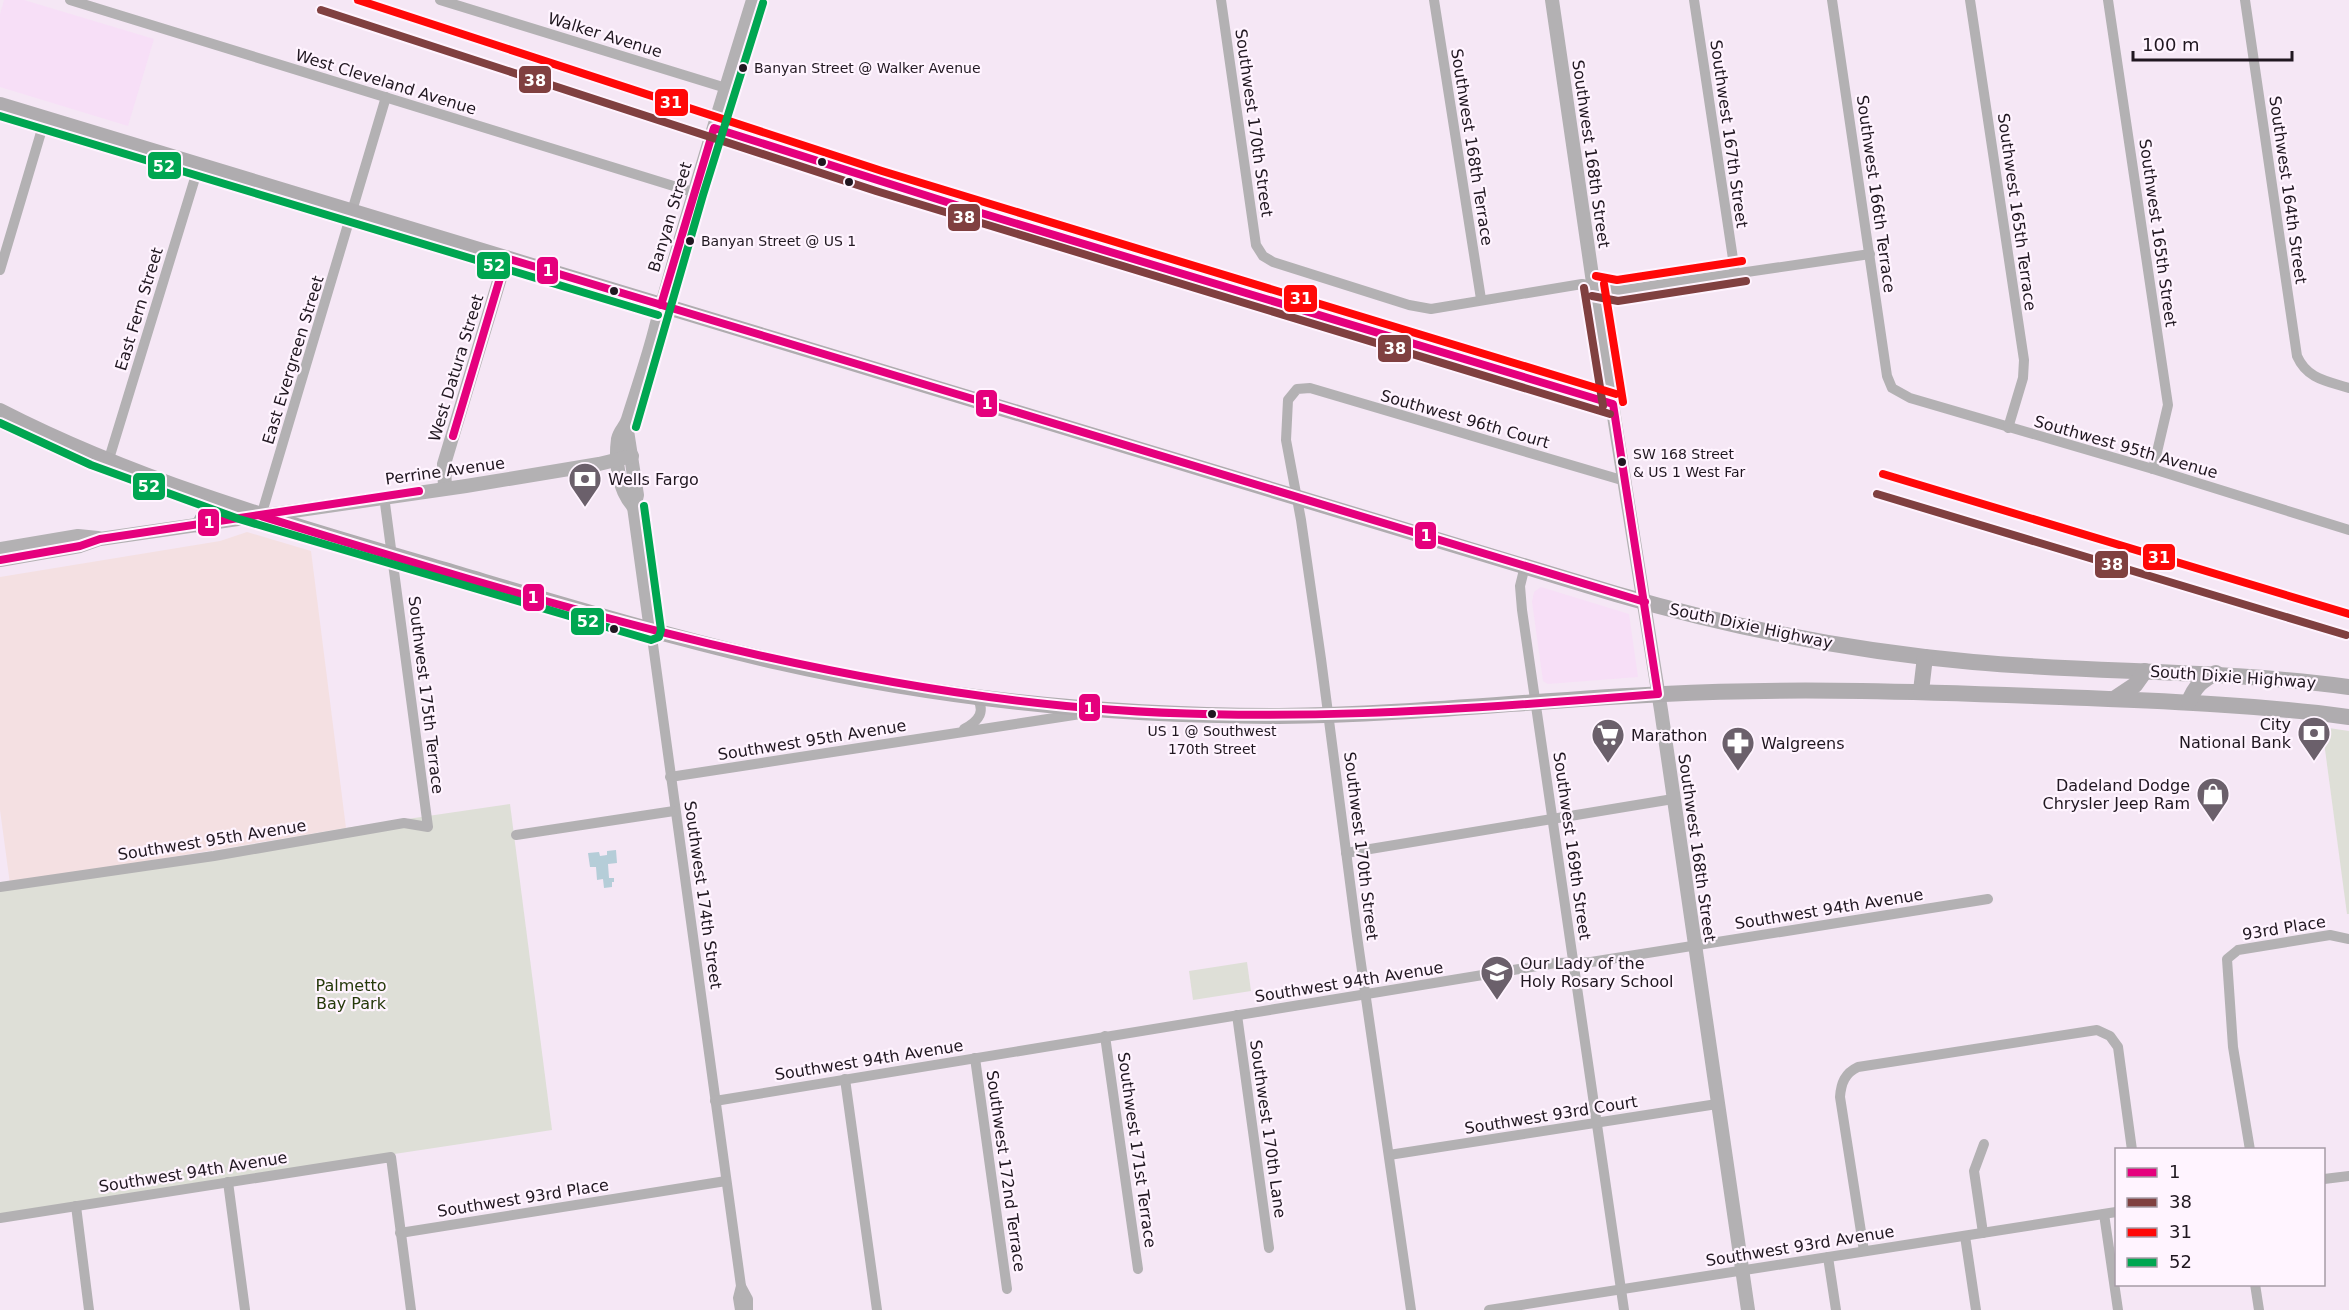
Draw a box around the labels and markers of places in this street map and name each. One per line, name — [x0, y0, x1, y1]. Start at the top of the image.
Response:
place label: Banyan Street @ Walker Avenue — [754, 60, 981, 76]
marker: Banyan Street @ Walker Avenue — [737, 62, 749, 74]
unlabelled marker — [816, 156, 828, 168]
unlabelled marker — [843, 176, 855, 188]
place label: Banyan Street @ US 1 — [701, 233, 856, 249]
marker: Banyan Street @ US 1 — [684, 235, 696, 247]
unlabelled marker — [608, 285, 620, 297]
place label: SW 168 Street & US 1 West Far — [1633, 446, 1746, 480]
marker: SW 168 Street & US 1 West Far — [1616, 456, 1628, 468]
bank icon: Wells Fargo — [567, 461, 603, 508]
place label: Wells Fargo — [608, 470, 699, 489]
unlabelled marker — [608, 623, 620, 635]
marker: US 1 @ Southwest 170th Street — [1206, 708, 1218, 720]
place label: City National Bank — [2179, 715, 2292, 752]
bank icon: City National Bank — [2296, 715, 2332, 762]
supermarket icon: Marathon — [1590, 717, 1626, 764]
place label: US 1 @ Southwest 170th Street — [1148, 723, 1277, 757]
pharmacy icon: Walgreens — [1720, 725, 1756, 772]
place label: Marathon — [1631, 726, 1707, 745]
place label: Walgreens — [1761, 734, 1845, 753]
place label: Dadeland Dodge Chrysler Jeep Ram — [2043, 776, 2190, 813]
shop icon: Dadeland Dodge Chrysler Jeep Ram — [2195, 776, 2231, 823]
school or university icon: Our Lady of the Holy Rosary School — [1479, 954, 1515, 1001]
place label: Our Lady of the Holy Rosary School — [1520, 954, 1673, 991]

